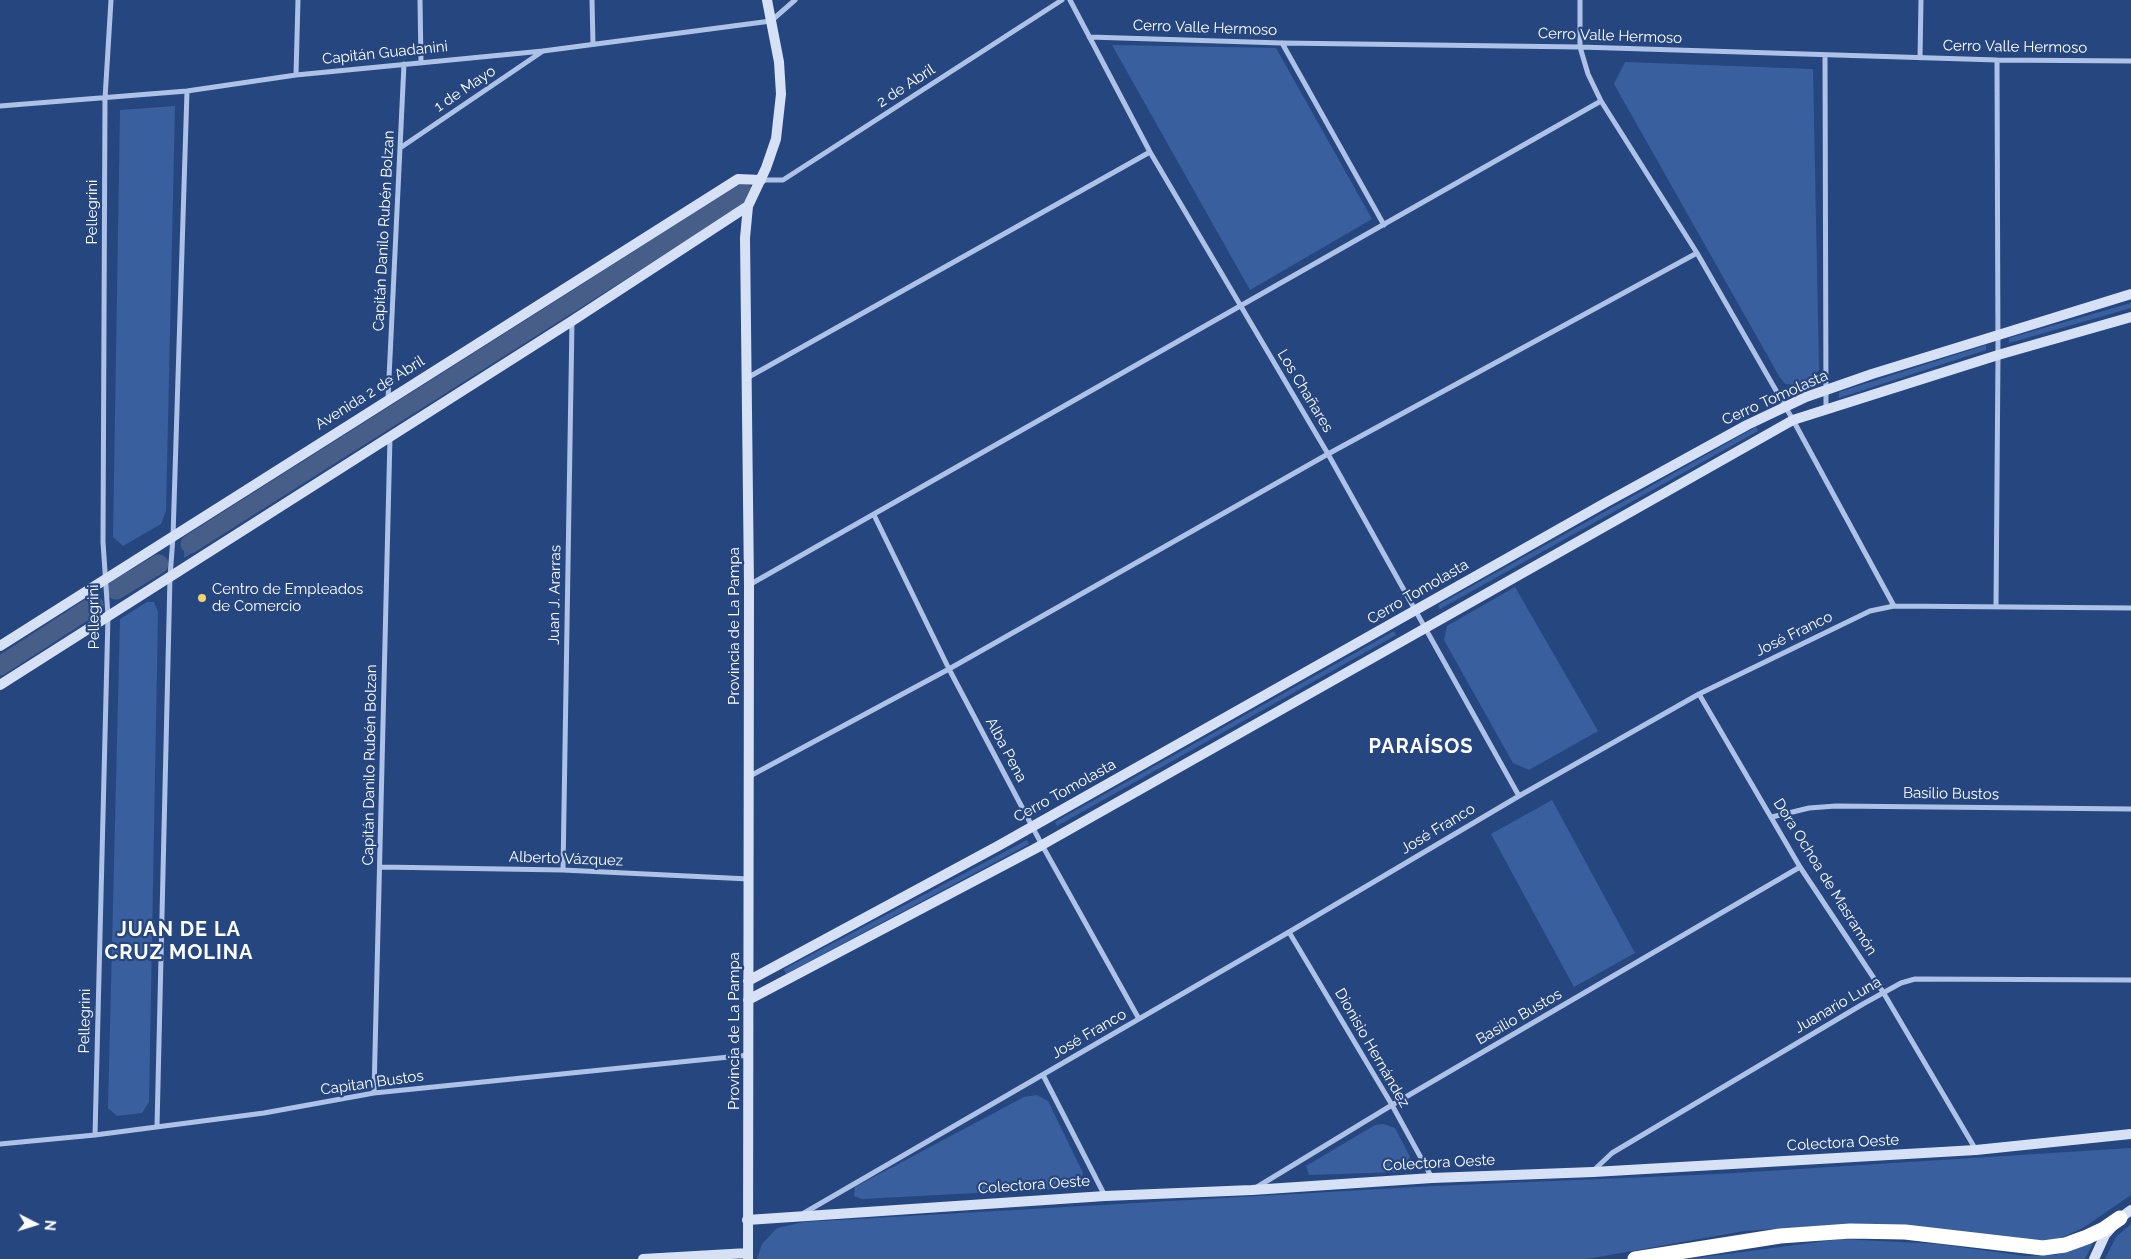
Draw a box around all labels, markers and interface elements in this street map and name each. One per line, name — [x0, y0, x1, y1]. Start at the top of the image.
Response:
street label: Cerro Valle Hermoso — [1133, 16, 1277, 40]
street label: Cerro Valle Hermoso — [1538, 24, 1682, 48]
street label: Capitán Guadanini — [321, 37, 449, 69]
street label: Cerro Valle Hermoso — [1943, 37, 2087, 57]
street label: 2 de Abril — [874, 61, 938, 111]
street label: 1 de Mayo — [431, 62, 499, 116]
street label: Capitán Danilo Rubén Bolzan — [370, 130, 398, 332]
street label: Pellegrini — [83, 180, 101, 244]
street label: Los Chañares — [1273, 346, 1337, 436]
street label: Avenida 2 de Abril — [312, 352, 428, 434]
street label: Cerro Tomolasta — [1719, 367, 1831, 429]
street label: Juan J. Ararras — [545, 545, 565, 645]
street label: Provincia de La Pampa — [725, 547, 743, 705]
street label: Cerro Tomolasta — [1364, 556, 1472, 628]
place label: Centro de Empleados de Comercio — [212, 580, 363, 615]
street label: Pellegrini — [84, 584, 104, 650]
marker: Centro de Empleados de Comercio — [196, 592, 208, 604]
street label: José Franco — [1753, 608, 1835, 660]
street label: Capitán Danilo Rubén Bolzan — [359, 664, 381, 866]
street label: Alba Pena — [982, 715, 1030, 785]
district label: PARAÍSOS — [1368, 735, 1474, 759]
street label: Cerro Tomolasta — [1011, 756, 1119, 826]
street label: Basilio Bustos — [1903, 784, 1999, 804]
street label: Dora Ochoa de Masramón — [1769, 795, 1881, 959]
street label: José Franco — [1398, 800, 1478, 858]
street label: Alberto Vázquez — [509, 848, 623, 870]
district label: JUAN DE LA CRUZ MOLINA — [103, 918, 255, 965]
street label: Provincia de La Pampa — [725, 952, 743, 1110]
street label: Juanario Luna — [1792, 973, 1884, 1037]
street label: Dionisio Hernández — [1331, 985, 1413, 1111]
street label: Basilio Bustos — [1473, 985, 1565, 1049]
street label: Pellegrini — [75, 988, 95, 1054]
street label: José Franco — [1048, 1005, 1130, 1063]
street label: Capitan Bustos — [319, 1067, 425, 1099]
street label: Colectora Oeste — [1786, 1131, 1900, 1155]
street label: Colectora Oeste — [1382, 1151, 1496, 1175]
street label: Colectora Oeste — [977, 1172, 1091, 1198]
north arrow — [10, 1199, 60, 1249]
text: N — [42, 1219, 58, 1231]

